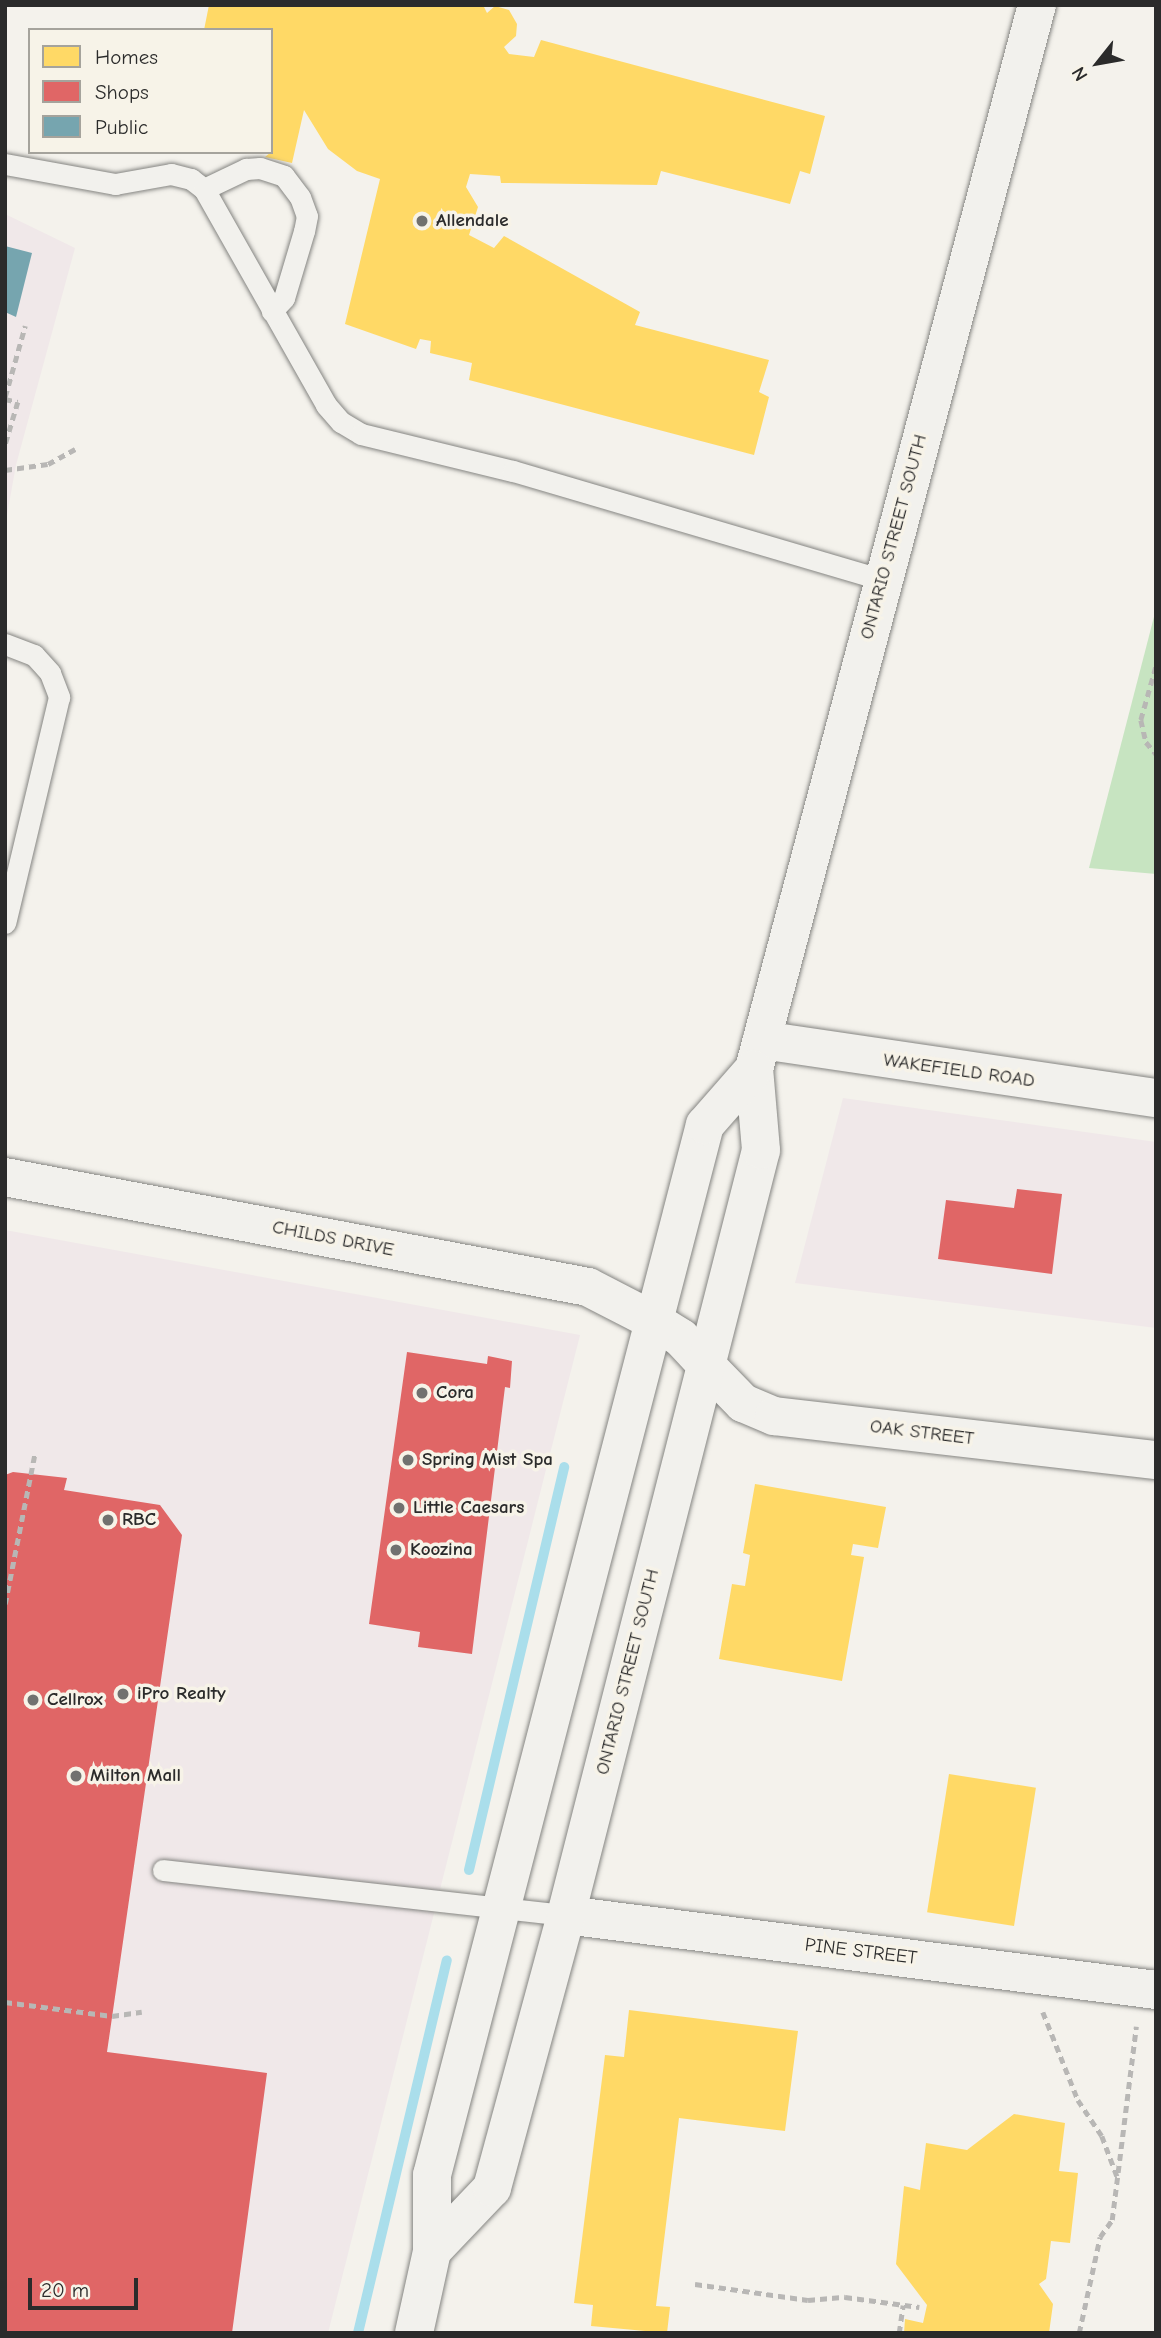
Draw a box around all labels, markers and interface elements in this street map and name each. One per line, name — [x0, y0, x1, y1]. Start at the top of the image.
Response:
legend — [28, 28, 273, 154]
north arrow — [1063, 28, 1133, 98]
text: Homes — [95, 45, 158, 69]
text: N — [1067, 63, 1093, 85]
text: Shops — [95, 80, 149, 104]
text: Public — [95, 115, 148, 139]
place label: Allendale — [436, 210, 508, 232]
marker: Allendale — [414, 213, 430, 229]
street label: ONTARIO STREET SOUTH — [856, 432, 932, 642]
street label: WAKEFIELD ROAD — [882, 1049, 1036, 1093]
street label: CHILDS DRIVE — [270, 1216, 396, 1262]
place label: Cora — [436, 1382, 474, 1404]
marker: Cora — [414, 1385, 430, 1401]
street label: OAK STREET — [869, 1415, 975, 1451]
place label: Spring Mist Spa — [422, 1449, 553, 1471]
marker: Spring Mist Spa — [400, 1452, 416, 1468]
place label: Little Caesars — [413, 1497, 524, 1519]
marker: Little Caesars — [391, 1500, 407, 1516]
place label: RBC — [122, 1509, 156, 1531]
marker: RBC — [100, 1512, 116, 1528]
place label: Koozina — [410, 1539, 473, 1561]
marker: Koozina — [388, 1542, 404, 1558]
street label: ONTARIO STREET SOUTH — [591, 1567, 665, 1777]
place label: iPro Realty — [137, 1683, 226, 1705]
marker: iPro Realty — [115, 1686, 131, 1702]
place label: Cellrox — [47, 1689, 103, 1711]
marker: Cellrox — [25, 1692, 41, 1708]
place label: Milton Mall — [90, 1765, 181, 1787]
marker: Milton Mall — [68, 1768, 84, 1784]
street label: PINE STREET — [804, 1934, 918, 1970]
scale bar — [32, 2264, 142, 2308]
text: 20 m — [41, 2278, 89, 2302]

